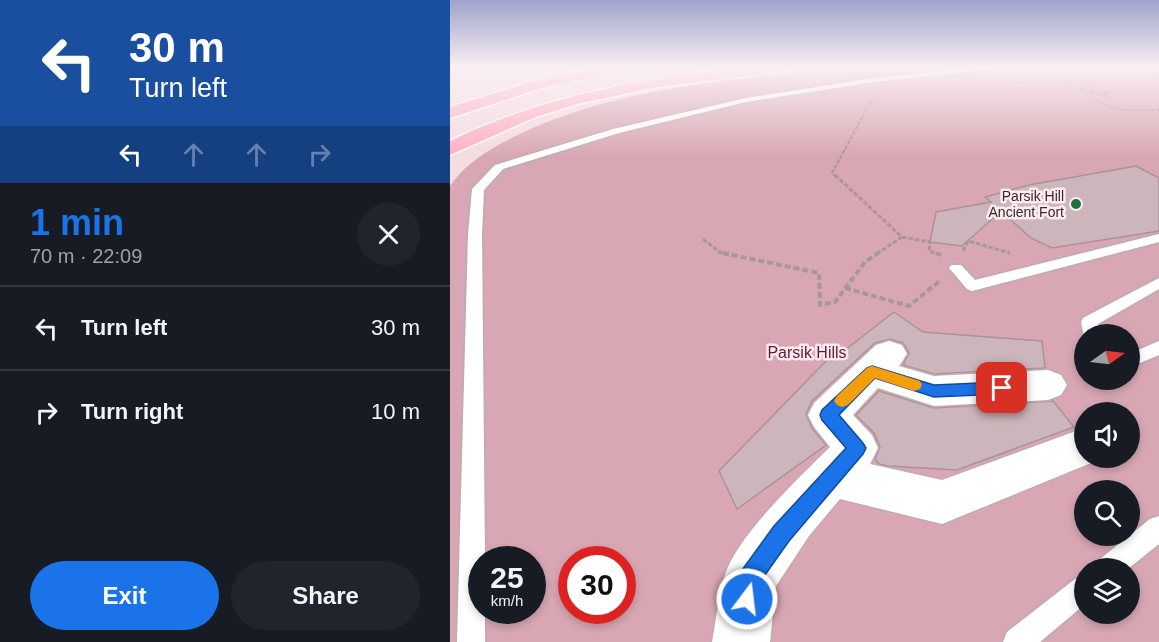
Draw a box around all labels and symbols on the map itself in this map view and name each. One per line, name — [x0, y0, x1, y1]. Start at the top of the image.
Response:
place label: Parsik Hill Ancient Fort — [989, 188, 1064, 220]
marker: Parsik Hill Ancient Fort — [1069, 197, 1083, 211]
north arrow — [1074, 324, 1140, 390]
park label: Parsik Hills — [767, 344, 847, 361]
pin — [976, 362, 1027, 413]
speed limit sign: 30 — [558, 546, 636, 624]
position arrow — [715, 567, 779, 631]

